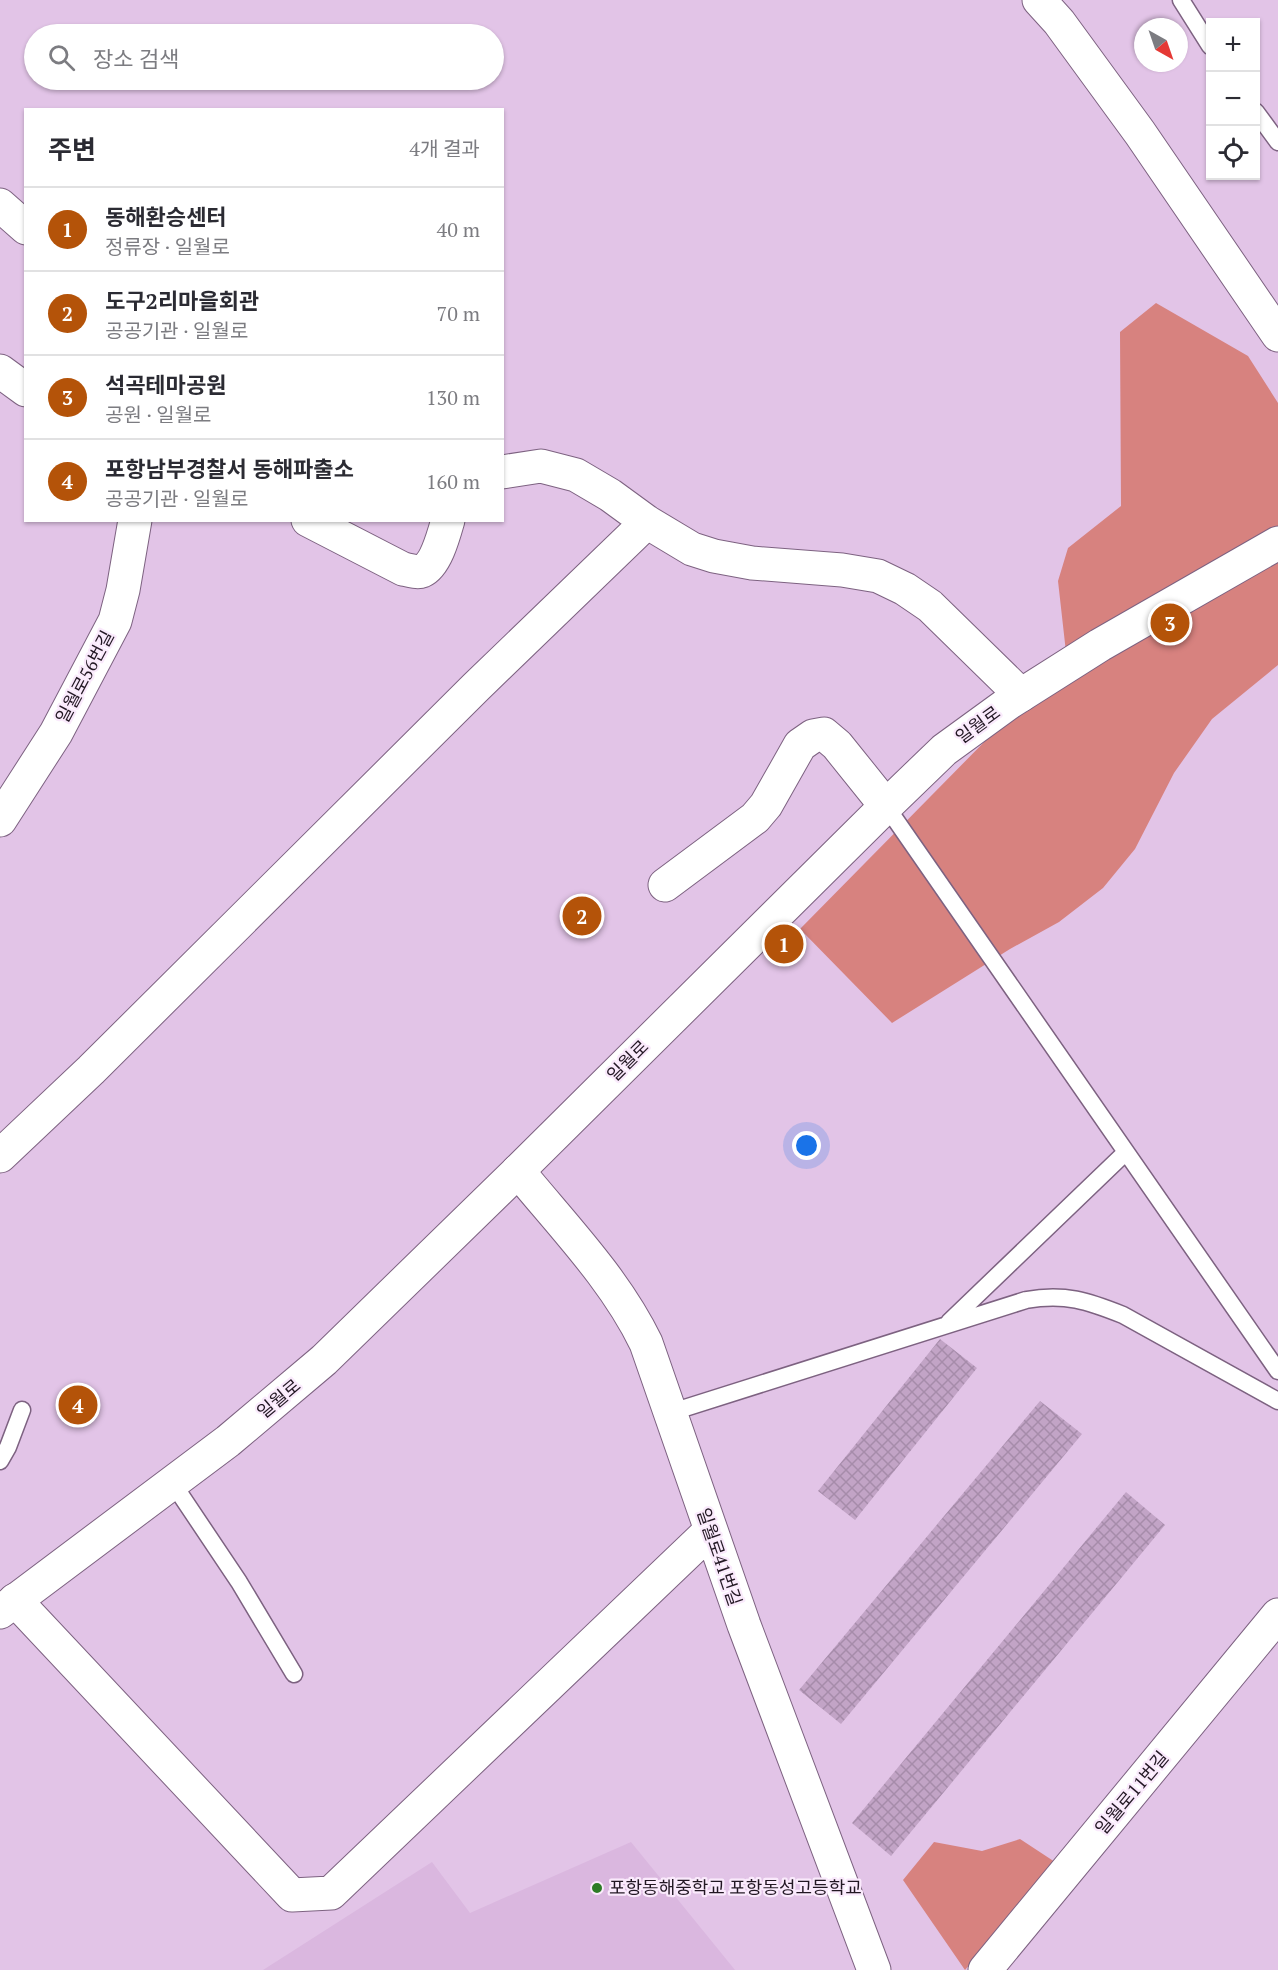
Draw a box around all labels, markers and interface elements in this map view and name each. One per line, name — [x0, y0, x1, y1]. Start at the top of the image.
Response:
north arrow — [1134, 18, 1188, 72]
map controls — [1206, 18, 1260, 180]
button: + — [1206, 18, 1260, 72]
search box — [24, 24, 504, 90]
icon: search — [45, 41, 78, 74]
text: 장소 검색 — [93, 44, 179, 73]
button: − — [1206, 72, 1260, 126]
button: locate — [1206, 126, 1260, 180]
text: 주변 — [48, 132, 96, 166]
text: 4개 결과 — [409, 135, 480, 162]
text: 동해환승센터 — [105, 202, 226, 231]
text: 1 — [62, 216, 73, 243]
text: 40 m — [437, 216, 480, 243]
text: 정류장 · 일월로 — [105, 233, 230, 260]
text: 도구2리마을회관 — [105, 286, 259, 315]
text: 2 — [62, 300, 73, 327]
text: 70 m — [437, 300, 480, 327]
text: 공공기관 · 일월로 — [105, 317, 248, 344]
text: 석곡테마공원 — [105, 370, 226, 399]
text: 3 — [62, 384, 73, 411]
text: 130 m — [426, 384, 480, 411]
text: 공원 · 일월로 — [105, 401, 212, 428]
text: 포항남부경찰서 동해파출소 — [105, 454, 354, 483]
text: 4 — [62, 468, 73, 495]
text: 160 m — [426, 468, 480, 495]
text: 공공기관 · 일월로 — [105, 485, 248, 512]
pin: 3 — [1150, 600, 1190, 646]
street label: 일월로56번길 — [50, 626, 119, 727]
street label: 일월로 — [950, 700, 1005, 749]
pin: 2 — [562, 894, 602, 938]
pin: 1 — [764, 922, 804, 966]
street label: 일월로 — [601, 1034, 653, 1086]
your location — [792, 1131, 821, 1160]
street label: 일월로 — [252, 1373, 305, 1423]
pin: 4 — [58, 1382, 98, 1428]
street label: 일월로41번길 — [692, 1505, 748, 1609]
street label: 일월로11번길 — [1089, 1746, 1173, 1839]
place label: 포항동해중학교 포항동성고등학교 — [609, 1875, 862, 1899]
marker: 포항동해중학교 포항동성고등학교 — [590, 1881, 604, 1895]

